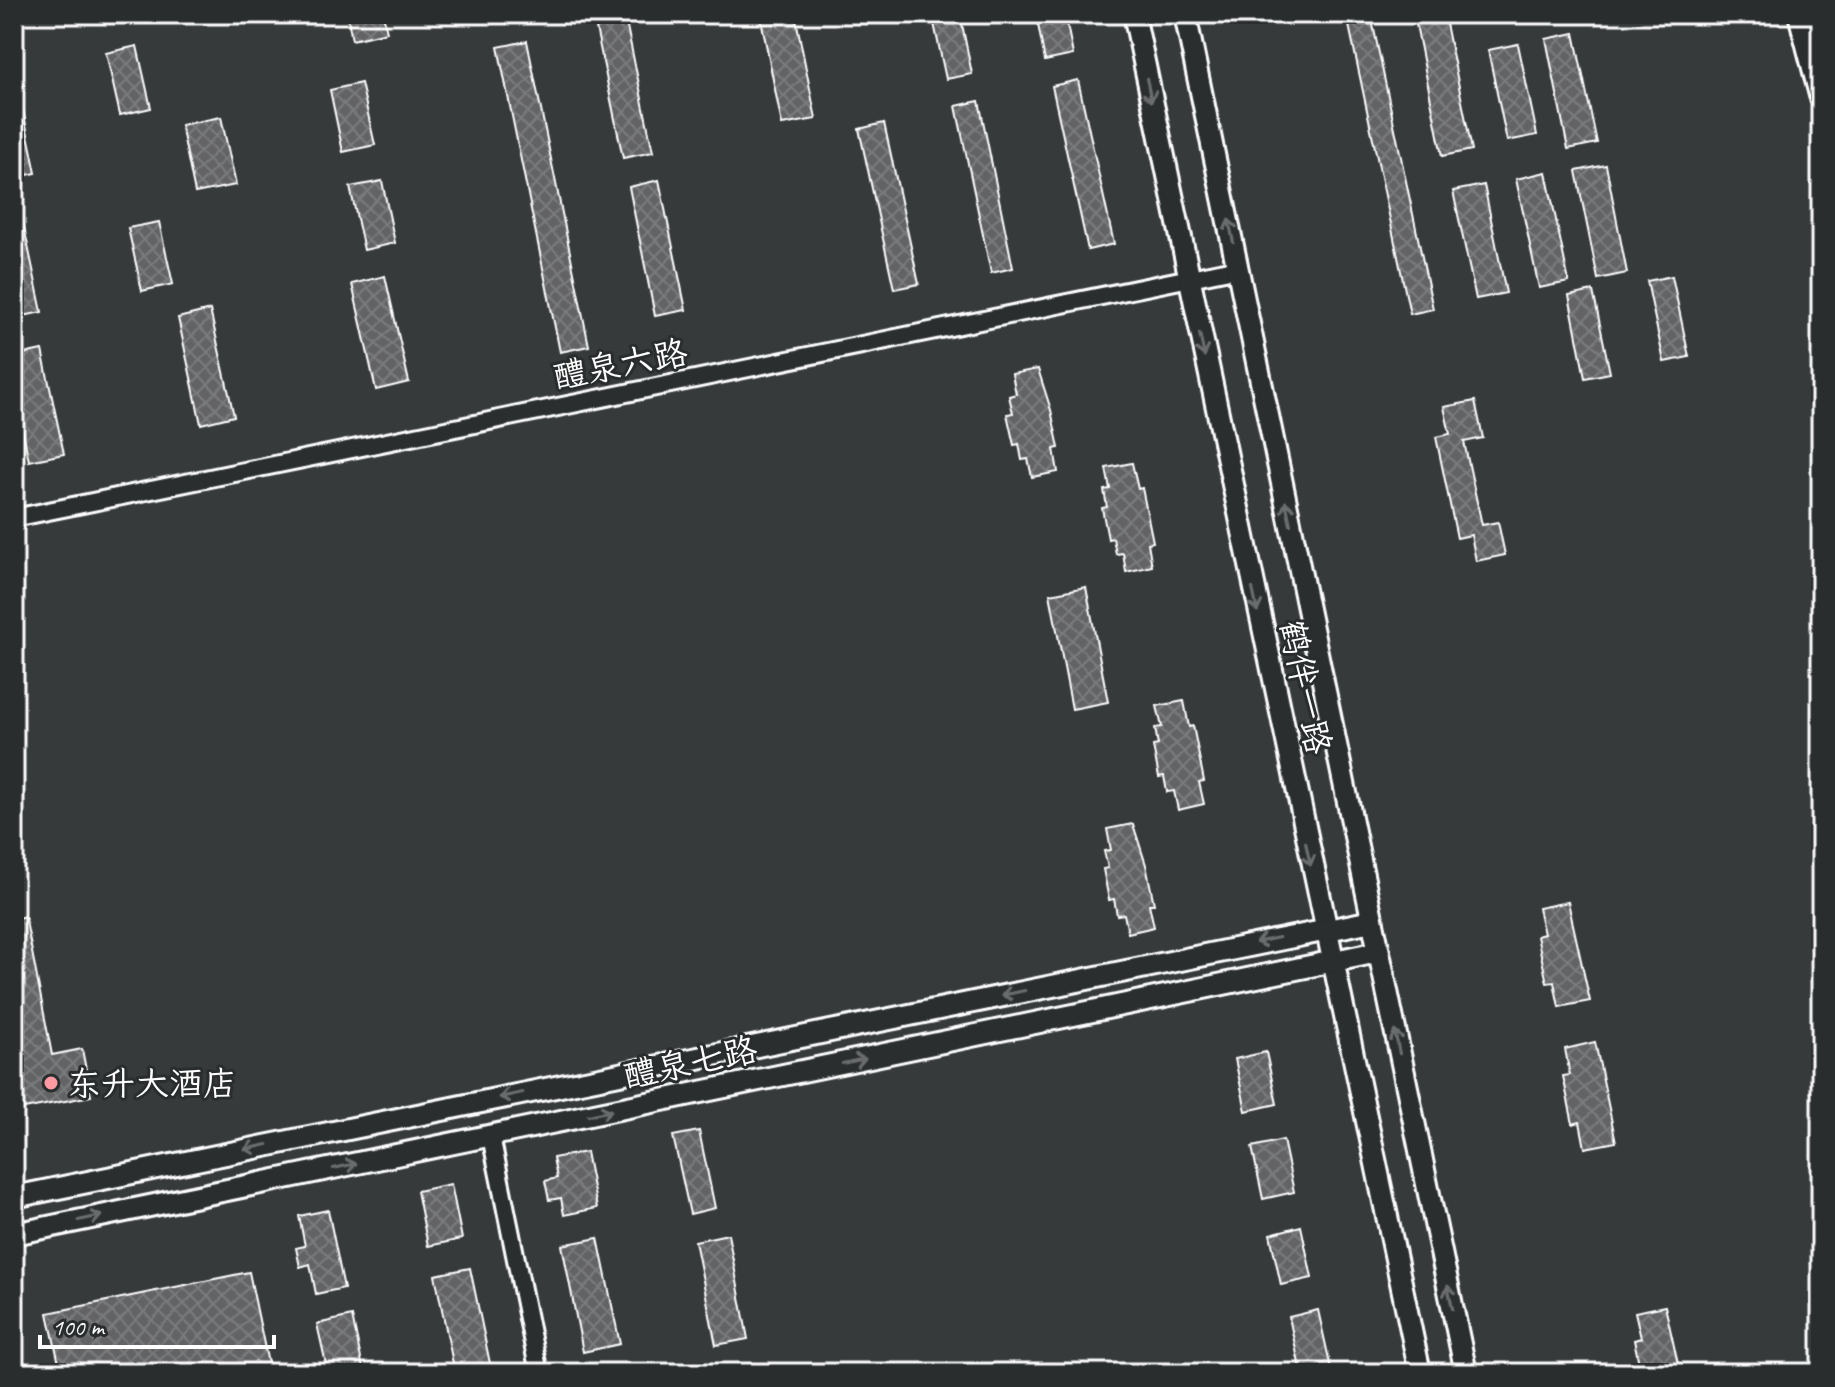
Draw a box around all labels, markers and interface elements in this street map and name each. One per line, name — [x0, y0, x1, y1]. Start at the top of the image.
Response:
one-way arrow — [1143, 77, 1158, 103]
one-way arrow — [1223, 219, 1238, 244]
street label: 醴泉六路 — [549, 330, 691, 399]
one-way arrow — [1195, 332, 1210, 357]
one-way arrow — [1280, 501, 1295, 526]
one-way arrow — [1248, 586, 1263, 612]
street label: 鹤伴一路 — [1270, 616, 1341, 758]
one-way arrow — [1302, 841, 1317, 866]
one-way arrow — [1255, 934, 1281, 949]
one-way arrow — [1000, 986, 1026, 1001]
street label: 醴泉七路 — [619, 1027, 761, 1098]
one-way arrow — [1389, 1030, 1404, 1055]
one-way arrow — [841, 1052, 867, 1067]
place label: 东升大酒店 — [67, 1062, 237, 1105]
marker: 东升大酒店 — [42, 1074, 60, 1092]
one-way arrow — [499, 1088, 524, 1103]
one-way arrow — [586, 1105, 612, 1120]
one-way arrow — [244, 1141, 270, 1156]
one-way arrow — [332, 1158, 357, 1173]
one-way arrow — [77, 1210, 103, 1225]
one-way arrow — [1442, 1284, 1457, 1310]
scale bar — [40, 1299, 274, 1349]
text: 100 m — [52, 1312, 106, 1342]

